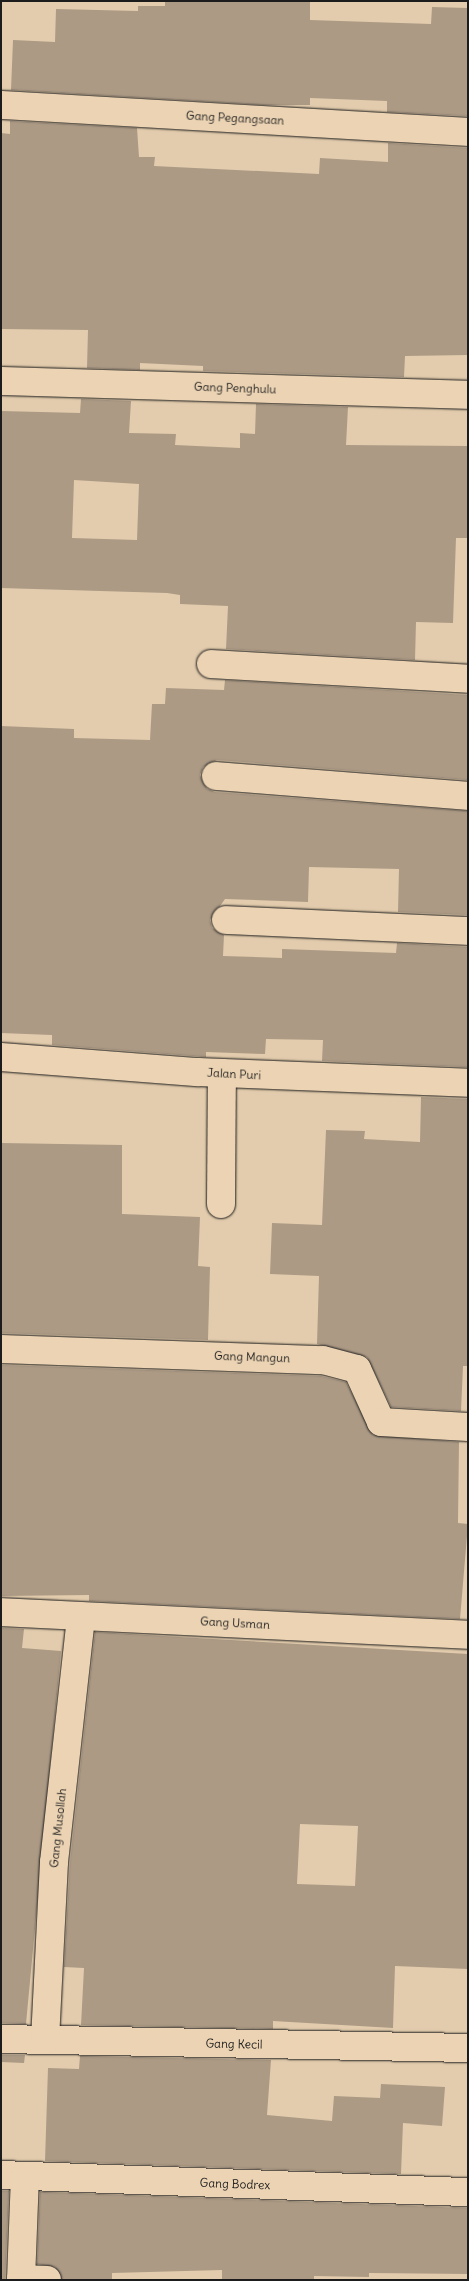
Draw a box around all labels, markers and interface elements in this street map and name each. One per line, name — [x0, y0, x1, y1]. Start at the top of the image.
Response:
street label: Gang Pegangsaan — [185, 108, 285, 128]
street label: Gang Penghulu — [194, 379, 276, 397]
street label: Jalan Puri — [207, 1065, 261, 1083]
street label: Gang Mangun — [214, 1348, 290, 1366]
street label: Gang Usman — [200, 1614, 270, 1632]
street label: Gang Musollah — [47, 1787, 69, 1869]
street label: Gang Kecil — [205, 2036, 263, 2052]
street label: Gang Bodrex — [199, 2176, 271, 2192]

